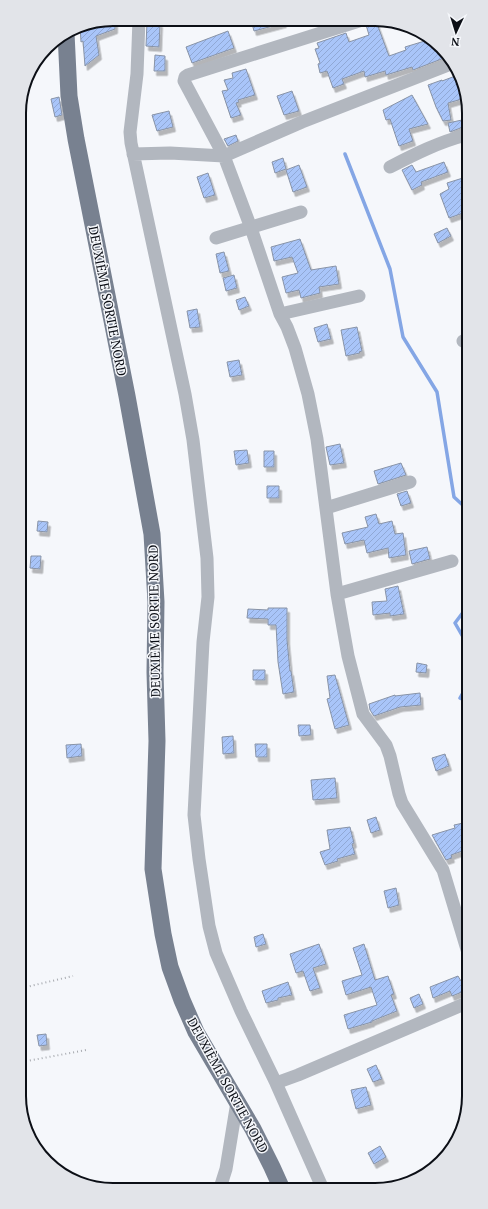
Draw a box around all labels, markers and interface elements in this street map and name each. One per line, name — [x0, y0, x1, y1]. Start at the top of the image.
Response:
north arrow — [436, 12, 476, 52]
text: N — [450, 35, 460, 49]
street label: DEUXIÈME SORTIE NORD — [85, 224, 131, 378]
street label: DEUXIÈME SORTIE NORD — [144, 545, 164, 697]
street label: DEUXIÈME SORTIE NORD — [183, 1014, 273, 1156]

